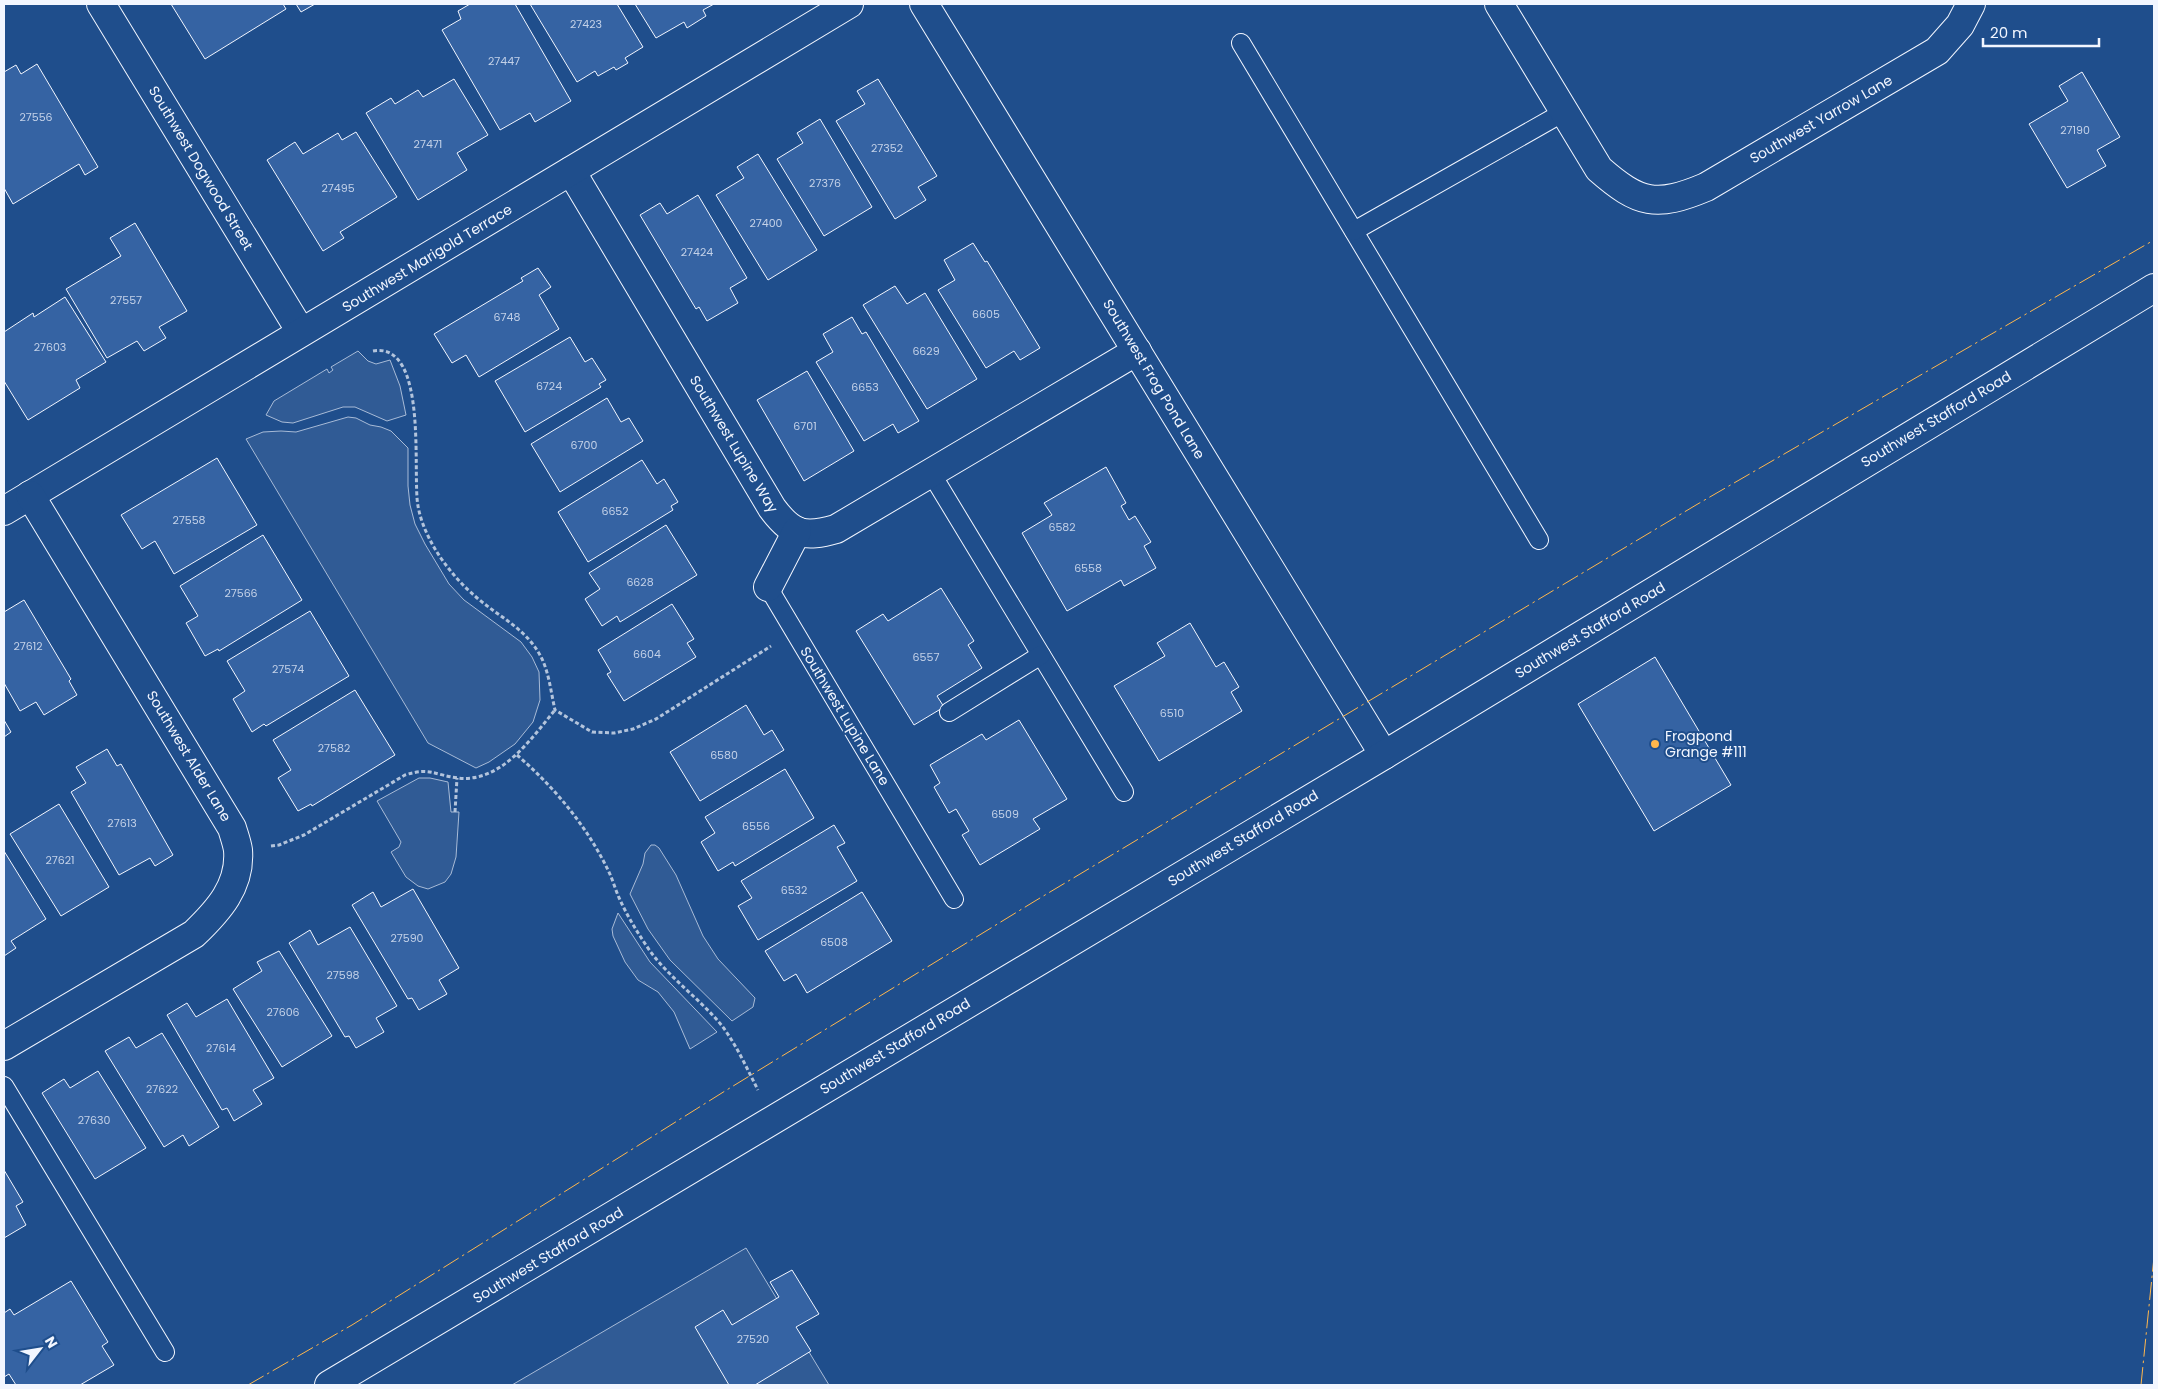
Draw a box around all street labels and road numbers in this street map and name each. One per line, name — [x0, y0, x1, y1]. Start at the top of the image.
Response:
street label: Southwest Yarrow Lane — [1746, 70, 1896, 168]
street label: Southwest Dogwood Street — [144, 82, 258, 254]
street label: Southwest Marigold Terrace — [338, 199, 516, 317]
street label: Southwest Frog Pond Lane — [1098, 295, 1210, 463]
street label: Southwest Stafford Road — [1857, 366, 2015, 472]
street label: Southwest Lupine Way — [685, 372, 783, 516]
street label: Southwest Stafford Road — [1511, 577, 1669, 683]
street label: Southwest Lupine Lane — [795, 643, 895, 790]
street label: Southwest Alder Lane — [142, 687, 236, 826]
street label: Southwest Stafford Road — [1164, 785, 1322, 891]
street label: Southwest Stafford Road — [816, 993, 974, 1099]
street label: Southwest Stafford Road — [469, 1202, 627, 1308]

